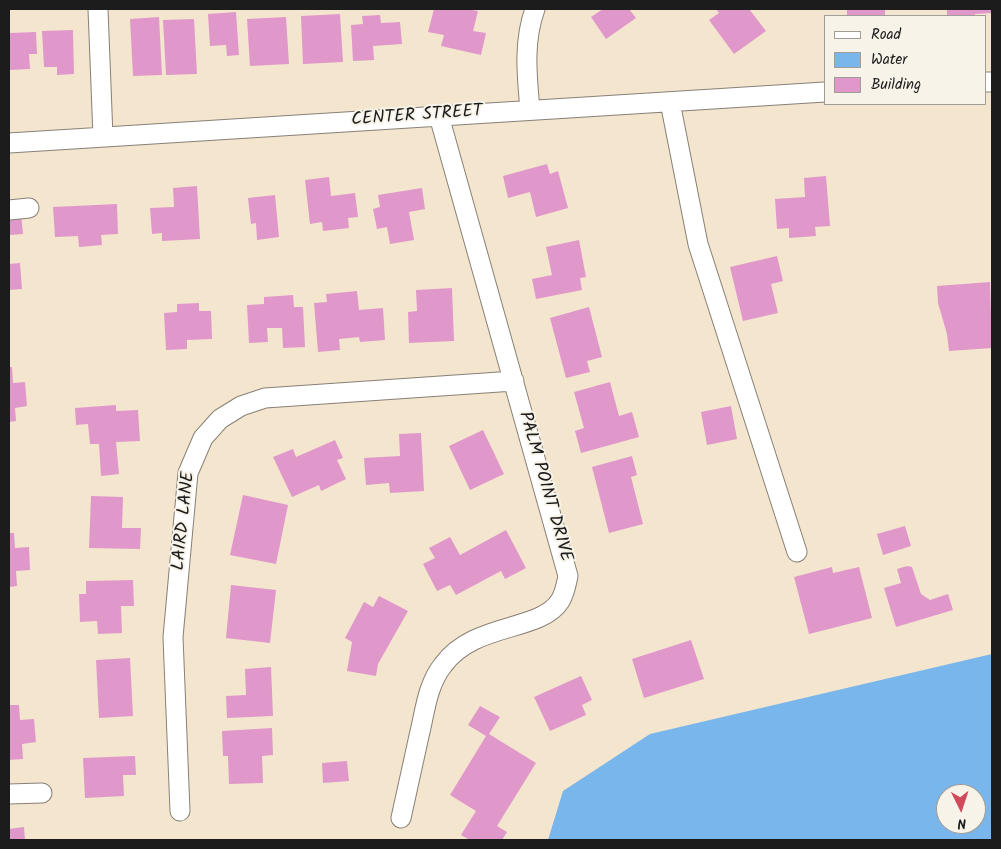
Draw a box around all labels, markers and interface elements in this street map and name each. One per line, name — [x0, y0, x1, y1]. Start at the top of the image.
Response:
legend — [824, 15, 986, 105]
text: Road — [871, 23, 901, 47]
text: Water — [871, 48, 907, 72]
text: Building — [871, 73, 921, 97]
street label: CENTER STREET — [351, 102, 483, 132]
street label: PALM POINT DRIVE — [512, 409, 576, 565]
street label: LAIRD LANE — [169, 471, 201, 571]
north arrow — [936, 784, 986, 834]
text: N — [957, 812, 967, 834]

